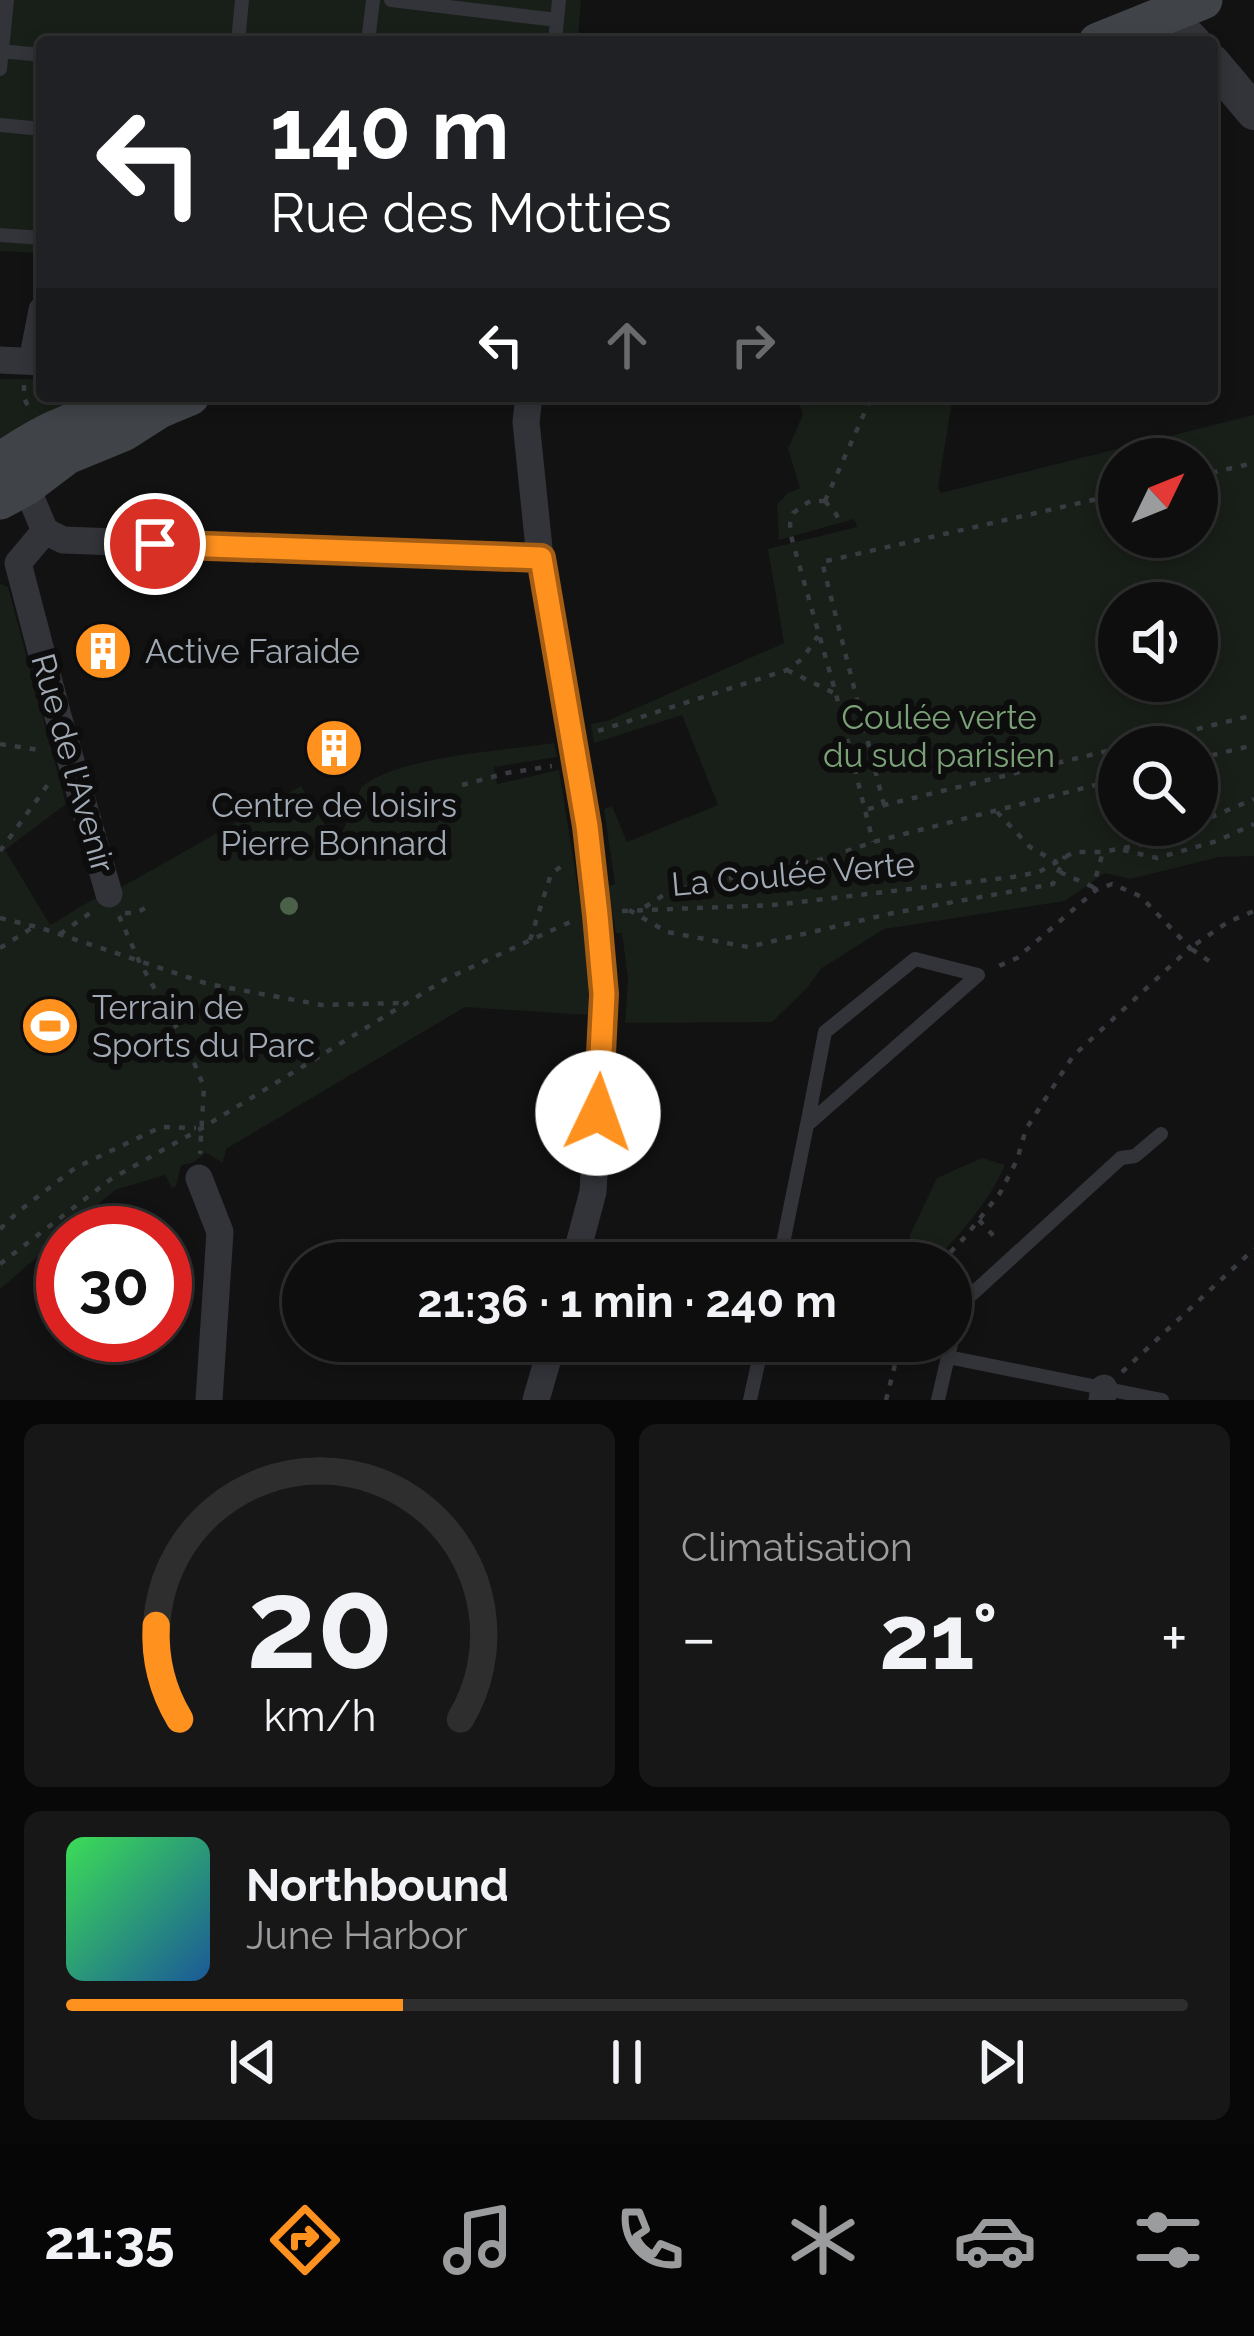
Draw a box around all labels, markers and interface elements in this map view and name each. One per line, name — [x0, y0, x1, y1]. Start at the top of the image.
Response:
text: 140 m — [270, 80, 509, 179]
icon: left — [72, 84, 228, 240]
text: Rue des Motties — [270, 181, 672, 245]
icon: left — [468, 312, 534, 378]
icon: ahead — [594, 312, 660, 378]
icon: right — [720, 312, 786, 378]
north arrow — [1098, 438, 1218, 558]
map controls — [1098, 438, 1218, 846]
pin — [104, 493, 206, 595]
icon: arrive — [122, 511, 188, 577]
button: sound — [1098, 582, 1218, 702]
building icon: Active Faraide — [72, 620, 134, 682]
place label: Active Faraide — [145, 632, 360, 671]
street label: Rue de l'Avenir — [23, 649, 123, 877]
park label: Coulée verte du sud parisien — [823, 698, 1055, 775]
building icon: Centre de loisirs Pierre Bonnard — [303, 717, 365, 779]
button: search — [1098, 726, 1218, 846]
place label: Centre de loisirs Pierre Bonnard — [211, 786, 457, 863]
street label: La Coulée Verte — [670, 844, 916, 904]
place label: Terrain de Sports du Parc — [92, 988, 315, 1065]
sports icon: Terrain de Sports du Parc — [19, 995, 81, 1057]
position arrow — [535, 1050, 661, 1176]
speed limit sign: 30 — [36, 1206, 192, 1362]
text: 21:36 · 1 min · 240 m — [417, 1275, 837, 1328]
text: Climatisation — [681, 1524, 913, 1570]
text: 20 — [246, 1551, 393, 1697]
text: 21° — [879, 1584, 998, 1690]
text: − — [681, 1599, 717, 1676]
text: + — [1161, 1599, 1188, 1676]
text: km/h — [263, 1690, 376, 1740]
text: Northbound — [246, 1859, 509, 1912]
text: June Harbor — [246, 1912, 468, 1958]
icon: previous — [220, 2029, 286, 2095]
icon: pause — [594, 2029, 660, 2095]
icon: next — [968, 2029, 1034, 2095]
icon: directions — [263, 2198, 347, 2282]
icon: music — [436, 2198, 520, 2282]
icon: phone — [608, 2198, 692, 2282]
icon: climate — [781, 2198, 865, 2282]
icon: car — [953, 2198, 1037, 2282]
icon: filters — [1126, 2198, 1210, 2282]
text: 21:35 — [44, 2208, 175, 2272]

